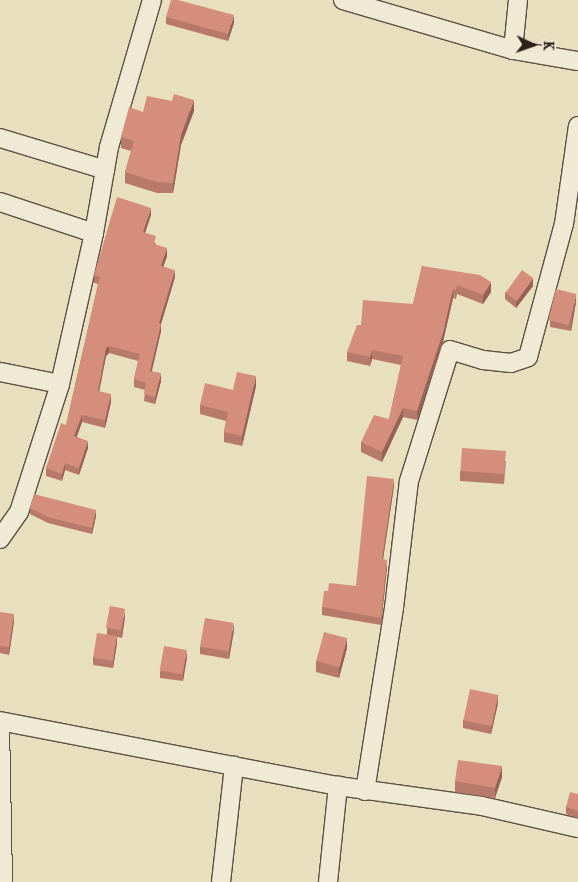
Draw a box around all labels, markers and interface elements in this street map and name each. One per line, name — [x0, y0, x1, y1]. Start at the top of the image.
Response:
north arrow — [508, 20, 558, 70]
text: K — [540, 40, 557, 51]

